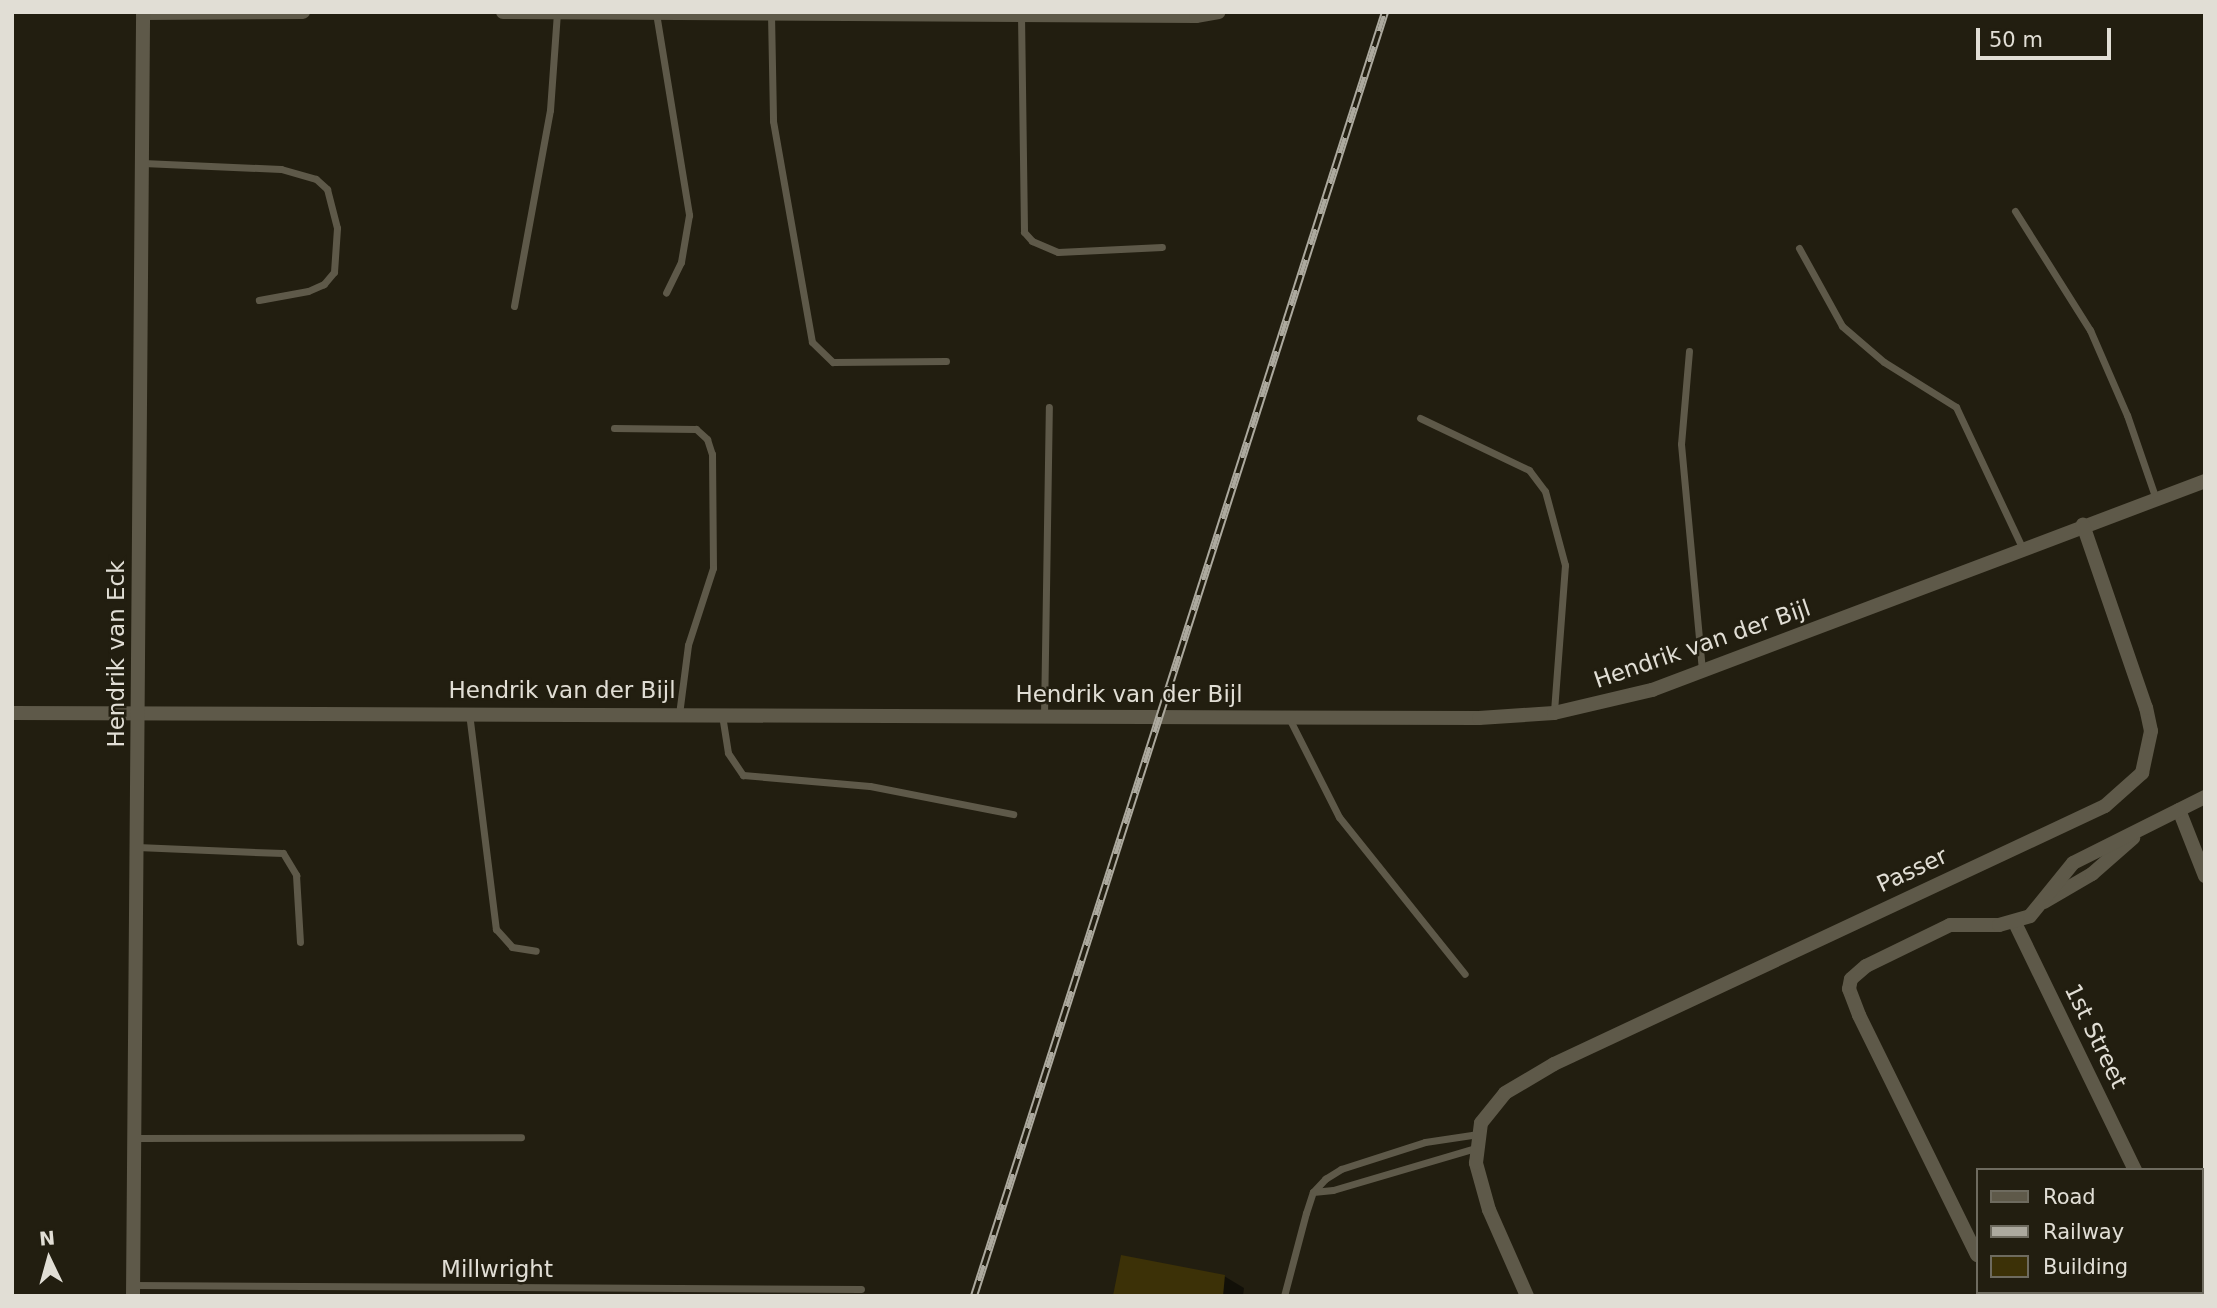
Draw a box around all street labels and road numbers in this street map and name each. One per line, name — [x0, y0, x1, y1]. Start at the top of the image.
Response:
street label: Hendrik van Eck — [102, 560, 130, 748]
street label: Hendrik van der Bijl — [1590, 594, 1814, 694]
street label: Hendrik van der Bijl — [448, 676, 676, 704]
street label: Hendrik van der Bijl — [1015, 680, 1243, 708]
street label: Passer — [1872, 842, 1952, 898]
street label: 1st Street — [2059, 979, 2133, 1093]
street label: Millwright — [441, 1255, 553, 1283]

